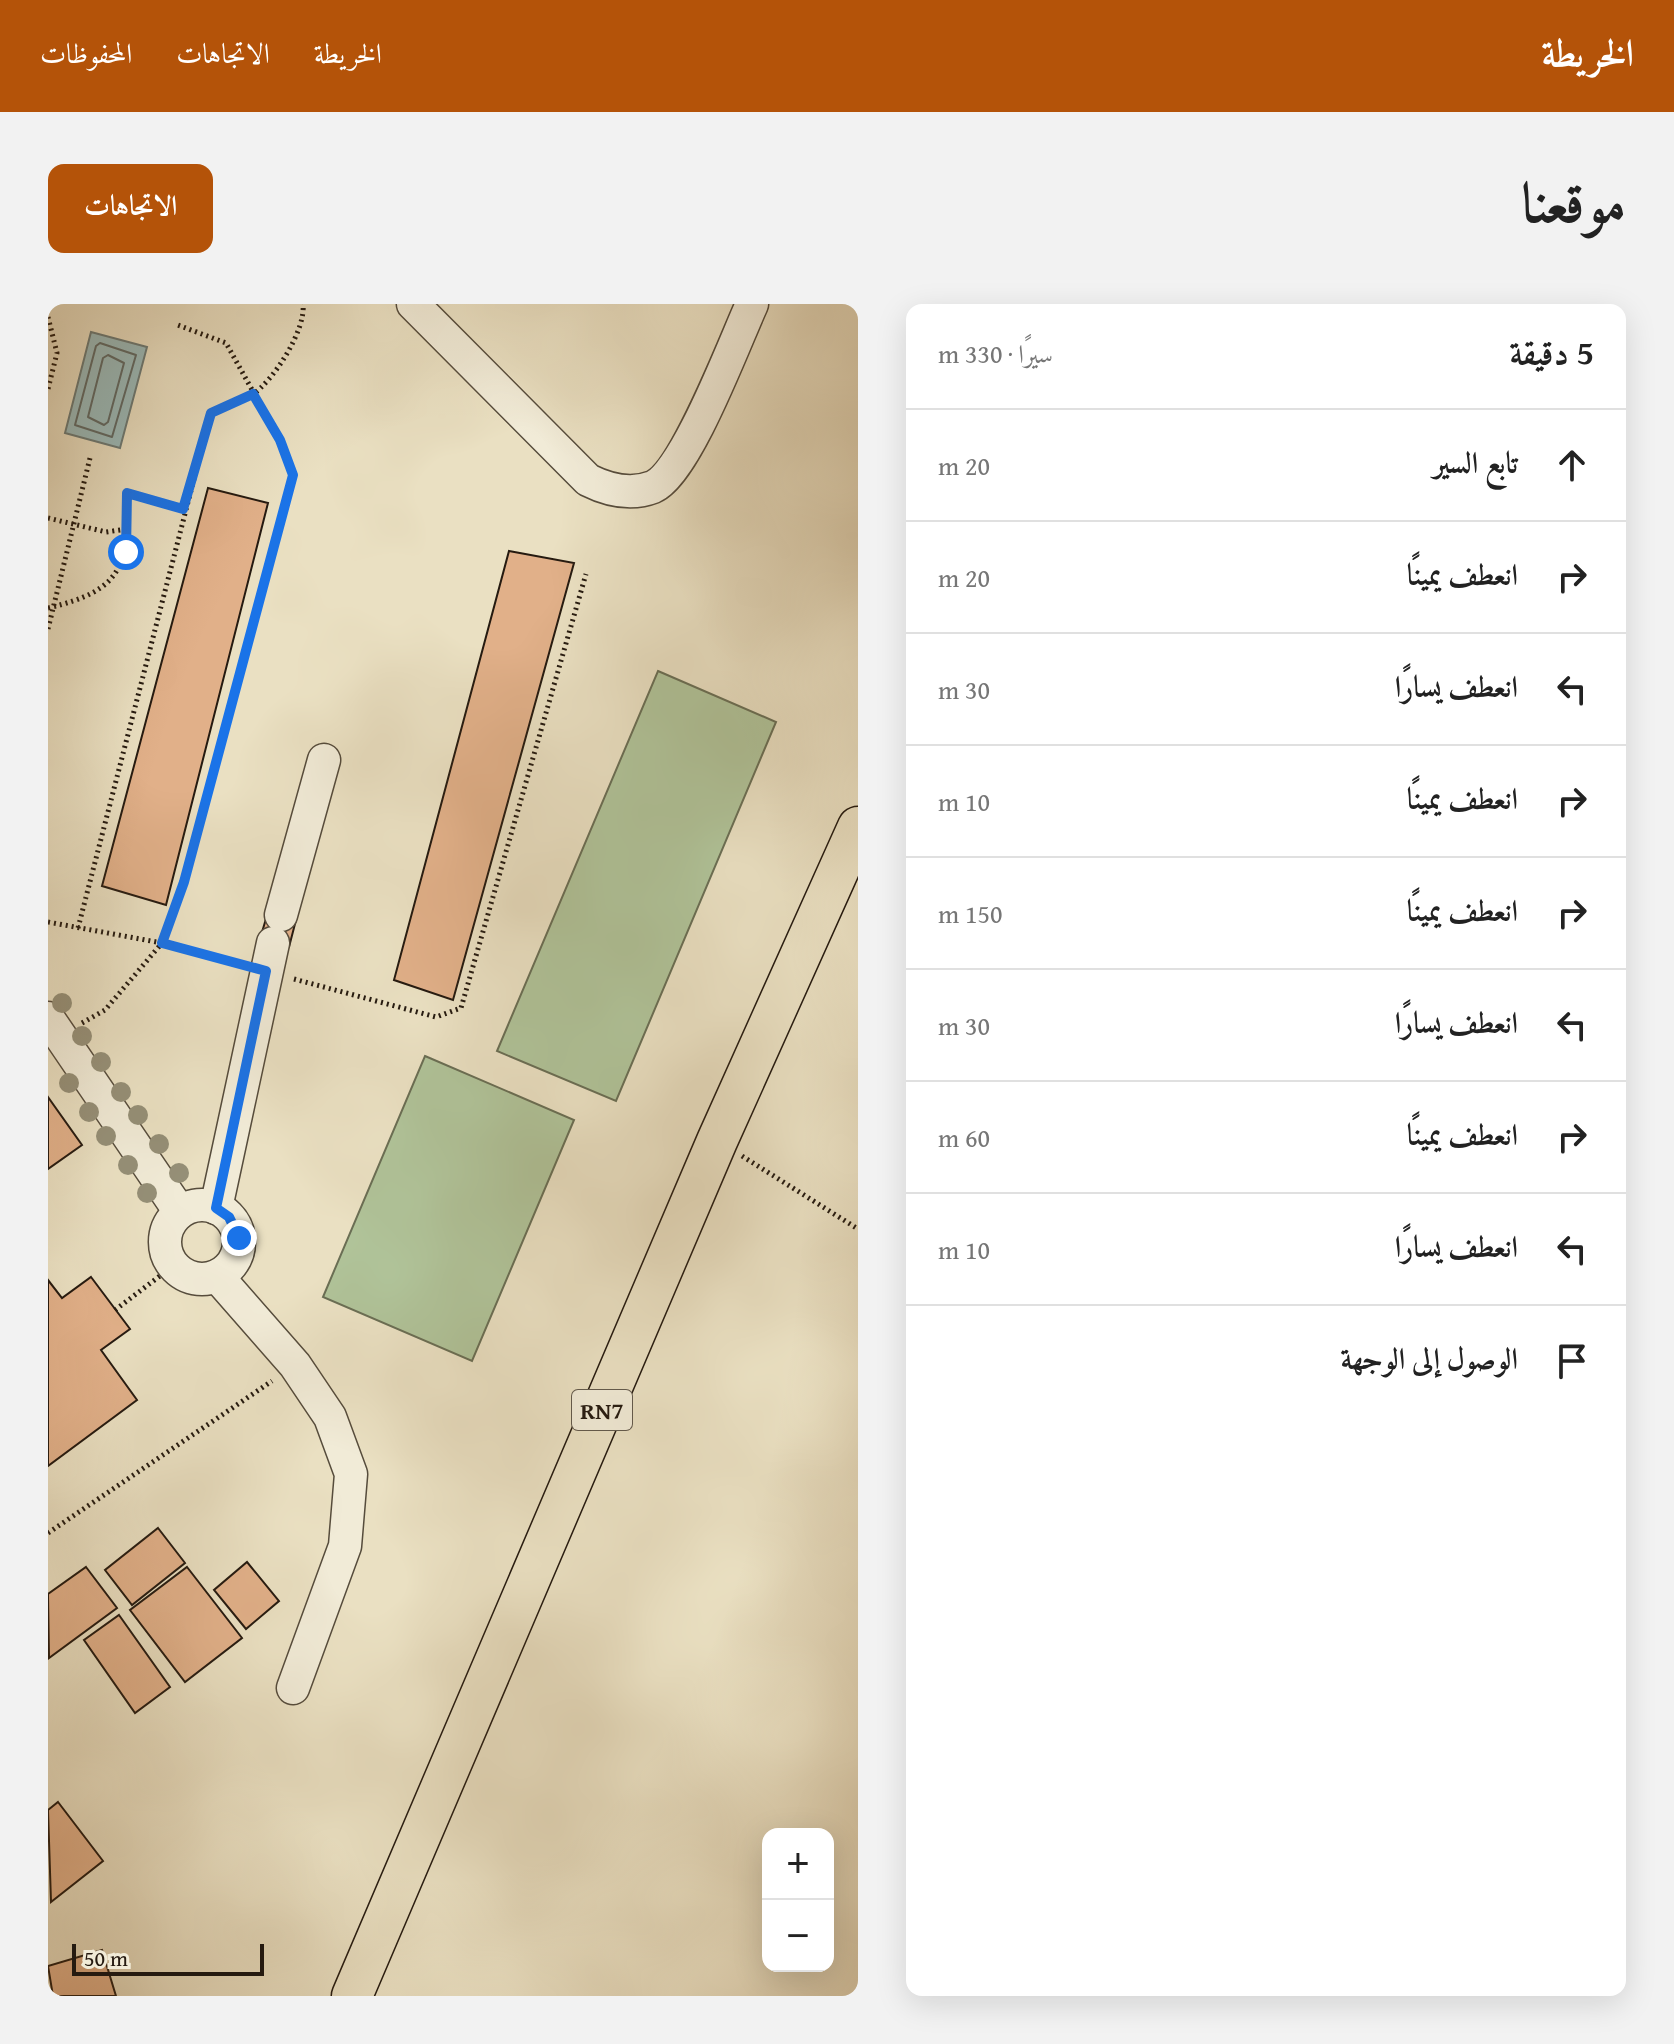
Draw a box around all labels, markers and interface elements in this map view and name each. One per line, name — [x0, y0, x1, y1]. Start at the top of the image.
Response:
text: الخريطة — [1542, 24, 1634, 80]
text: المحفوظات — [40, 32, 132, 73]
text: الاتجاهات — [176, 32, 270, 73]
text: الخريطة — [314, 32, 382, 73]
text: موقعنا — [1521, 160, 1626, 243]
button: الاتجاهات — [48, 164, 213, 253]
text: 5 دقيقة — [1510, 327, 1594, 376]
text: سيرًا · 330 m — [938, 334, 1053, 373]
text: تابع السير — [1433, 440, 1518, 484]
icon: ahead — [1550, 443, 1594, 487]
text: 20 m — [938, 446, 990, 485]
route start — [108, 534, 144, 570]
text: انعطف يمينًا — [1407, 552, 1518, 596]
icon: right — [1550, 555, 1594, 599]
text: 20 m — [938, 558, 990, 597]
text: انعطف يسارًا — [1395, 664, 1518, 708]
icon: left — [1550, 667, 1594, 711]
text: 30 m — [938, 670, 990, 709]
text: انعطف يمينًا — [1407, 776, 1518, 820]
icon: right — [1550, 779, 1594, 823]
text: 10 m — [938, 782, 990, 821]
text: انعطف يمينًا — [1407, 888, 1518, 932]
icon: right — [1550, 891, 1594, 935]
text: 150 m — [938, 894, 1003, 933]
text: انعطف يسارًا — [1395, 1000, 1518, 1044]
icon: left — [1550, 1003, 1594, 1047]
text: 30 m — [938, 1006, 990, 1045]
text: انعطف يمينًا — [1407, 1112, 1518, 1156]
icon: right — [1550, 1115, 1594, 1159]
text: 60 m — [938, 1118, 990, 1157]
route end — [221, 1220, 257, 1256]
text: انعطف يسارًا — [1395, 1224, 1518, 1268]
icon: left — [1550, 1227, 1594, 1271]
text: 10 m — [938, 1230, 990, 1269]
text: الوصول إلى الوجهة — [1340, 1336, 1518, 1380]
icon: arrive — [1550, 1339, 1594, 1383]
road number: RN7 — [572, 1390, 632, 1430]
map controls — [762, 1828, 834, 1972]
button: + — [762, 1828, 834, 1900]
button: − — [762, 1900, 834, 1972]
scale bar — [72, 1940, 264, 1976]
text: 50 m — [84, 1942, 128, 1974]

